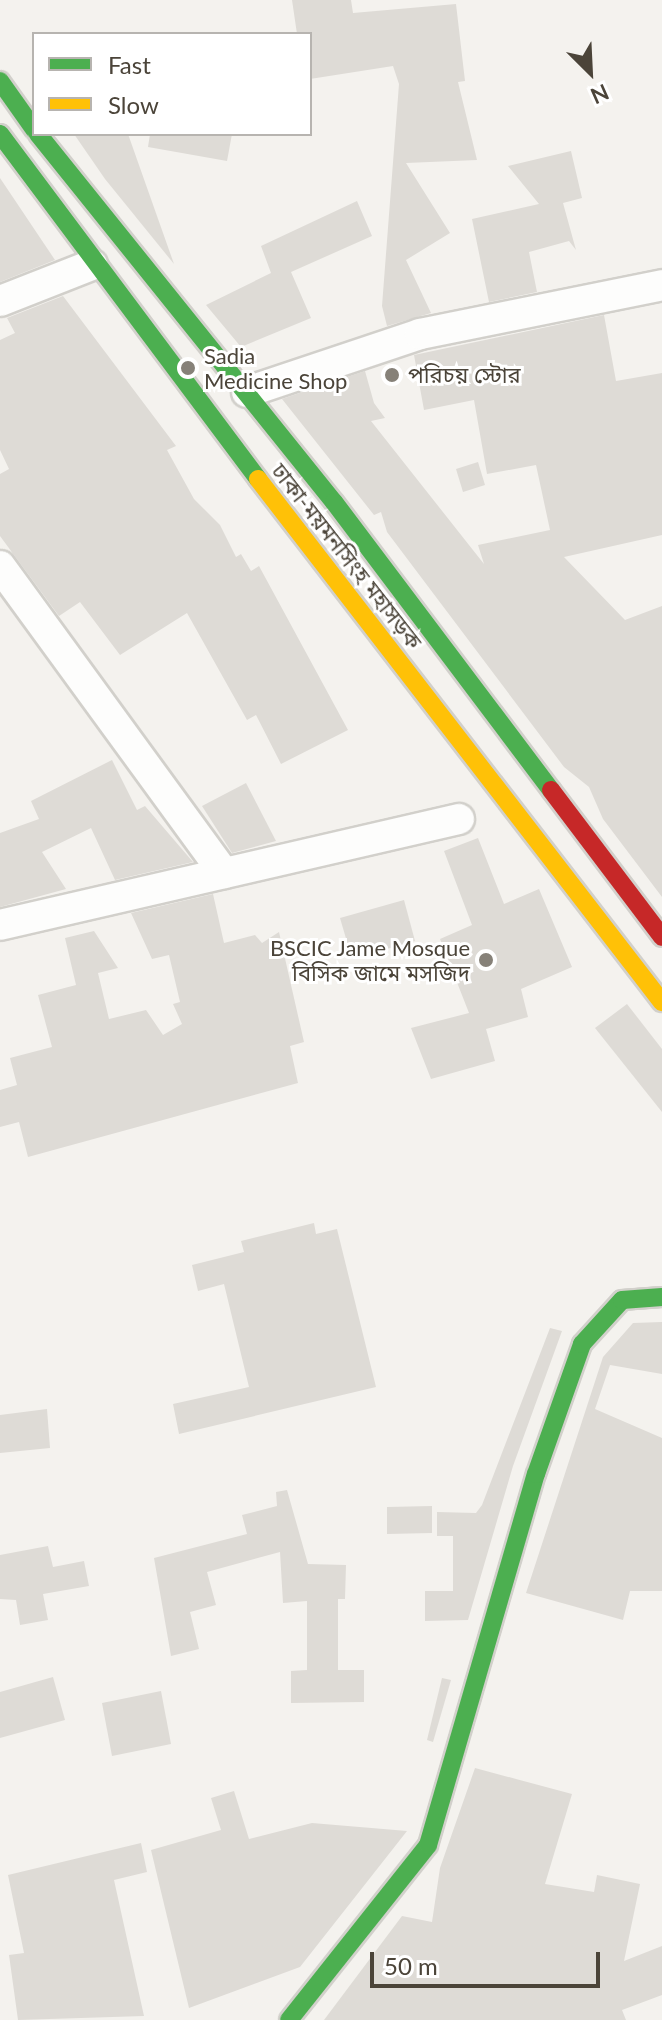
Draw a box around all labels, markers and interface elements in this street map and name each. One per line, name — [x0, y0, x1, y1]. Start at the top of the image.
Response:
legend — [32, 32, 312, 136]
north arrow — [550, 32, 630, 112]
text: Fast — [108, 50, 151, 79]
text: N — [587, 79, 613, 110]
text: Slow — [108, 90, 159, 119]
place label: Sadia Medicine Shop — [204, 342, 347, 394]
marker: Sadia Medicine Shop — [179, 359, 197, 377]
place label: পরিচয় স্টোর — [408, 362, 521, 388]
marker: পরিচয় স্টোর — [383, 366, 401, 384]
street label: ঢাকা-ময়মনসিংহ মহাসড়ক — [266, 458, 428, 654]
place label: BSCIC Jame Mosque বিসিক জামে মসজিদ — [269, 934, 470, 986]
marker: BSCIC Jame Mosque বিসিক জামে মসজিদ — [477, 951, 495, 969]
scale bar — [374, 1936, 604, 1986]
text: 50 m — [384, 1951, 438, 1980]

